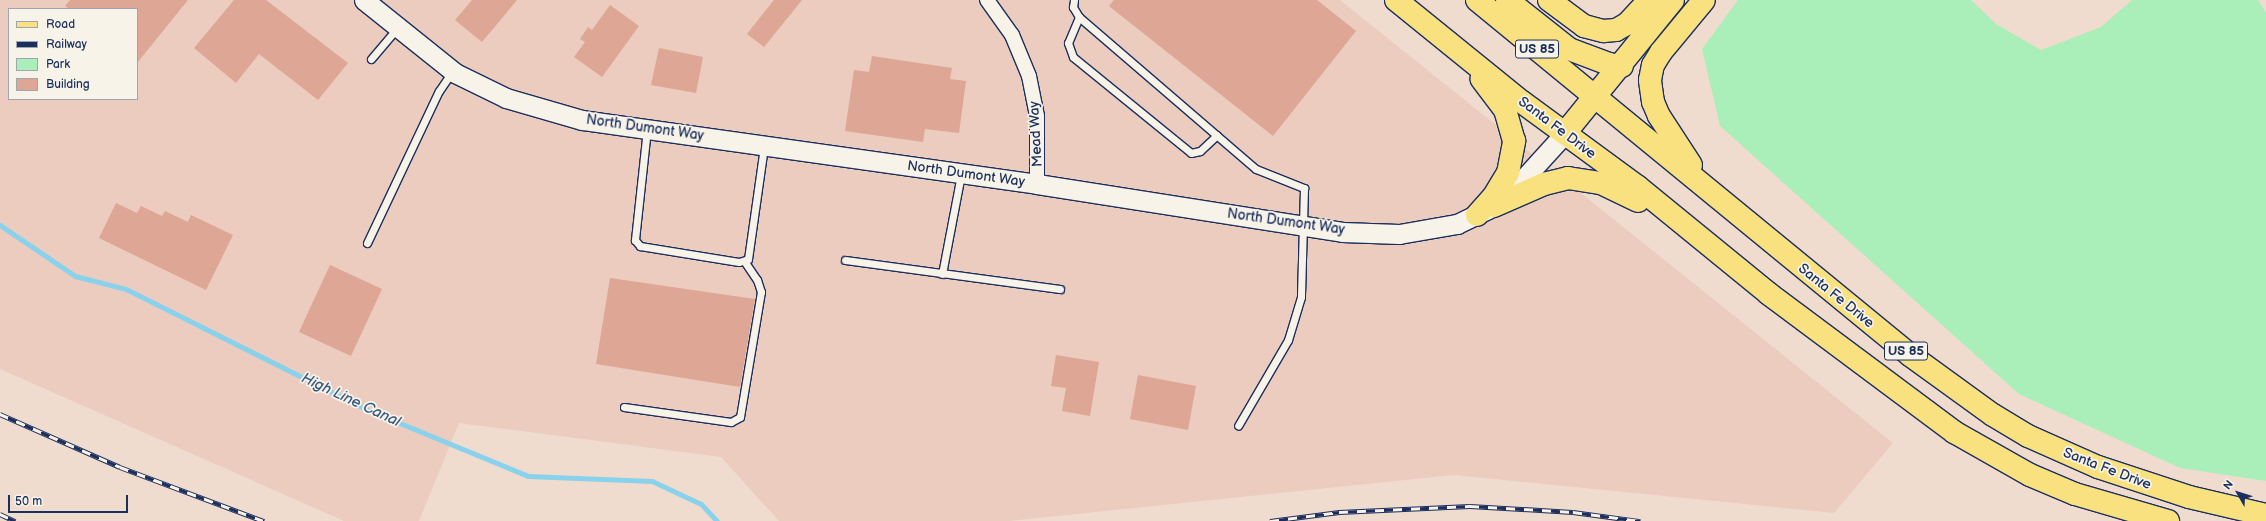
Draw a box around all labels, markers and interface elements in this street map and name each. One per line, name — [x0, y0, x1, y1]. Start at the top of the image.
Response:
legend — [8, 8, 138, 100]
text: Road — [46, 17, 75, 32]
text: Railway — [46, 37, 87, 52]
road number: US 85 — [1515, 38, 1559, 60]
text: Park — [46, 57, 70, 72]
text: Building — [46, 77, 90, 92]
street label: Santa Fe Drive — [1515, 93, 1599, 163]
street label: Mead Way — [1026, 100, 1046, 168]
street label: North Dumont Way — [585, 111, 705, 145]
street label: North Dumont Way — [906, 157, 1026, 191]
street label: North Dumont Way — [1226, 205, 1346, 239]
street label: Santa Fe Drive — [1795, 260, 1877, 332]
road number: US 85 — [1884, 340, 1928, 362]
water label: High Line Canal — [299, 369, 403, 431]
street label: Santa Fe Drive — [2061, 445, 2153, 493]
north arrow — [2218, 473, 2258, 513]
text: N — [2221, 478, 2236, 492]
scale bar — [10, 487, 130, 513]
text: 50 m — [15, 494, 42, 509]

